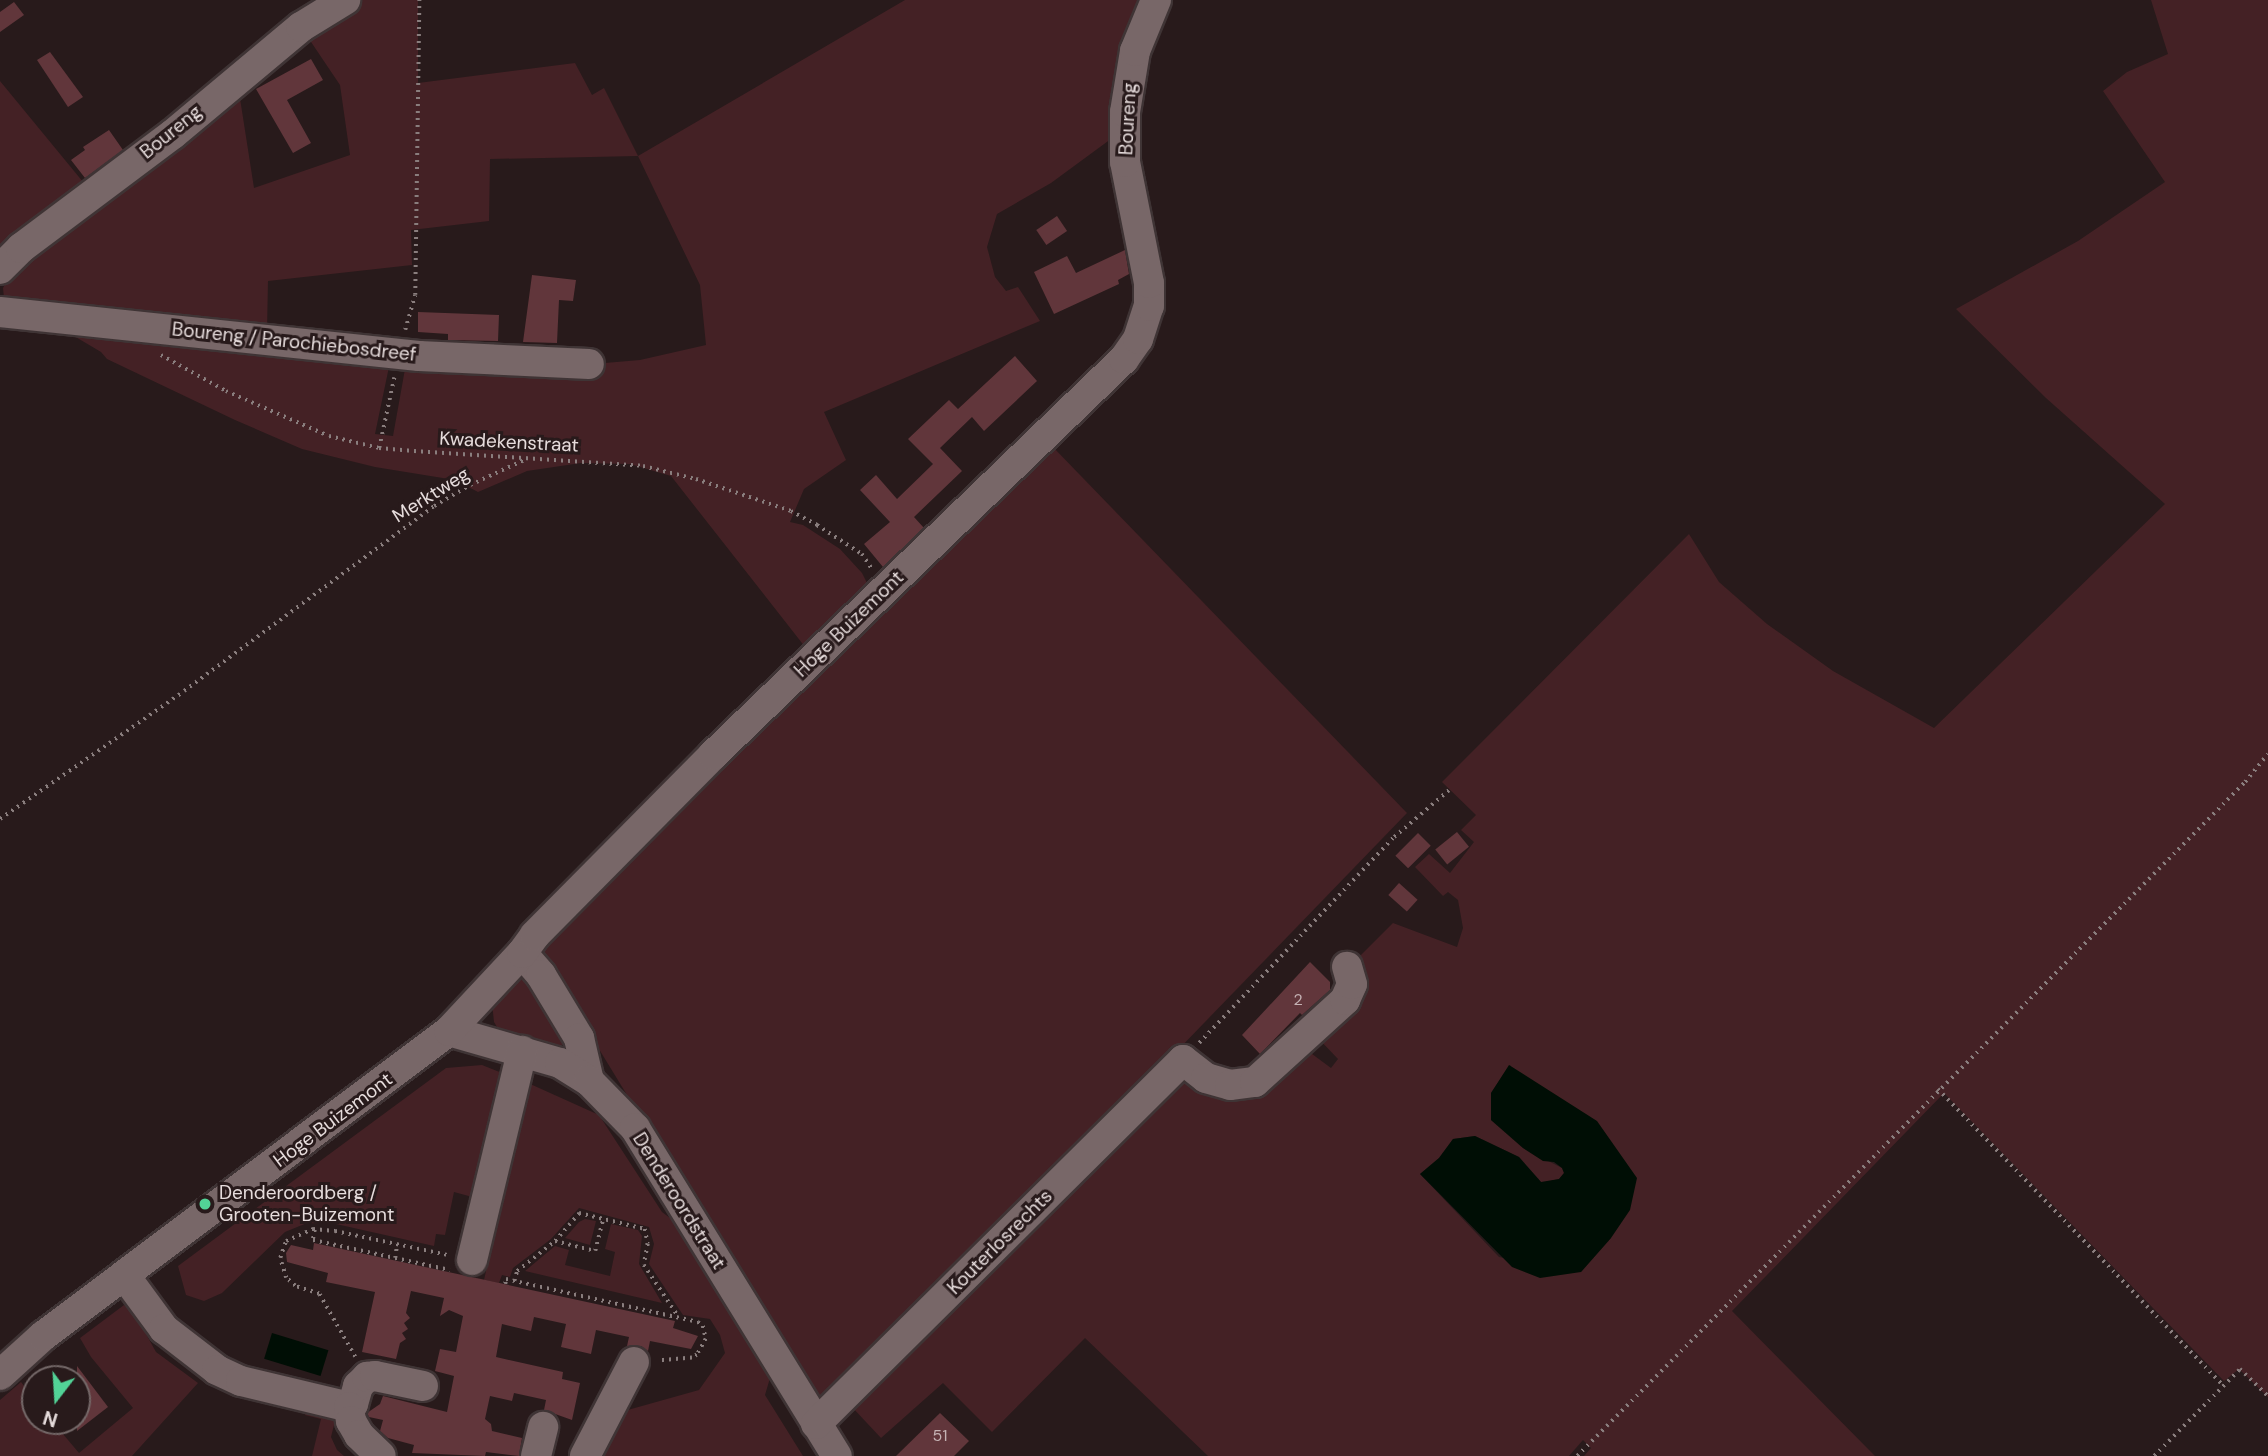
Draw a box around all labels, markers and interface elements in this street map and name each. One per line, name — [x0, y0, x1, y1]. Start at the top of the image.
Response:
street label: Boureng — [1115, 82, 1141, 156]
street label: Boureng — [136, 100, 206, 164]
street label: Boureng / Parochiebosdreef — [171, 318, 417, 366]
street label: Kwadekenstraat — [439, 427, 579, 457]
street label: Merktweg — [388, 462, 474, 528]
street label: Hoge Buizemont — [790, 566, 908, 682]
house number: 2 — [1293, 990, 1303, 1010]
street label: Hoge Buizemont — [269, 1068, 397, 1172]
street label: Denderoordstraat — [628, 1129, 730, 1273]
place label: Denderoordberg / Grooten-Buizemont — [219, 1182, 394, 1226]
street label: Kouterlosrechts — [943, 1185, 1057, 1299]
marker: Denderoordberg / Grooten-Buizemont — [197, 1196, 213, 1212]
north arrow — [21, 1365, 91, 1435]
text: N — [40, 1405, 61, 1433]
house number: 51 — [933, 1426, 947, 1446]

